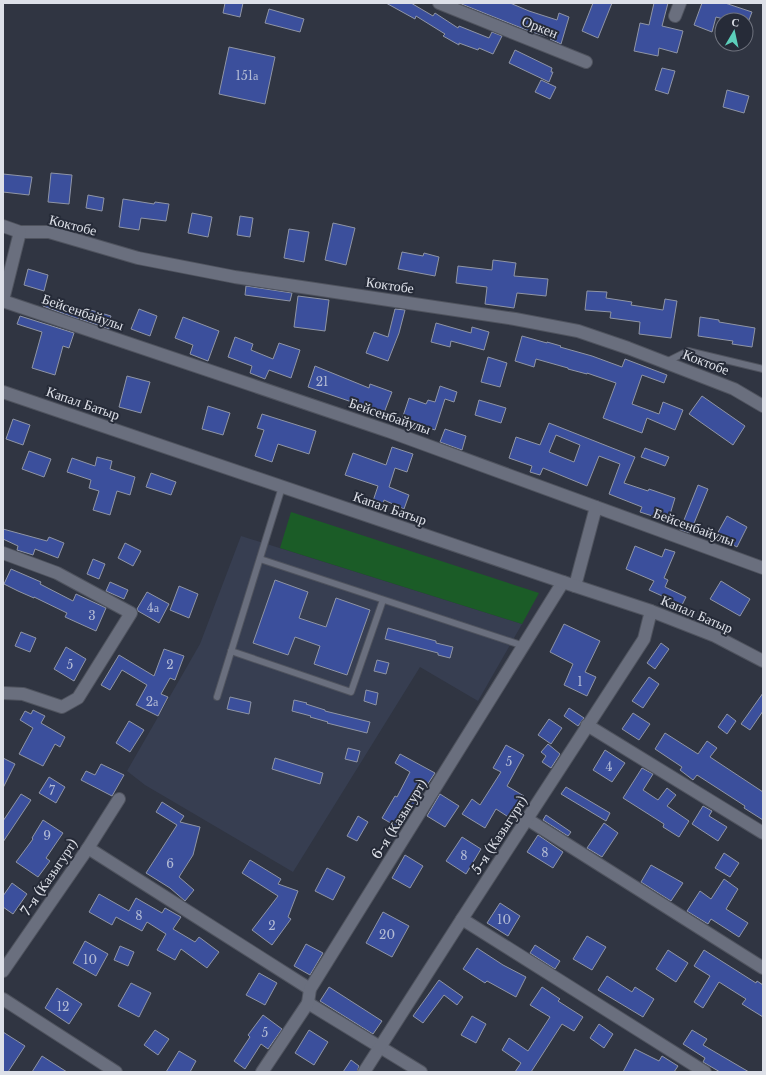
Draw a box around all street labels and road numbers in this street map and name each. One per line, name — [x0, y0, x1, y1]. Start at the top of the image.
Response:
street label: Оркен — [519, 12, 561, 43]
street label: Коктобе — [47, 210, 99, 240]
street label: Коктобе — [365, 273, 415, 297]
street label: Бейсенбайулы — [40, 290, 127, 335]
street label: Коктобе — [680, 345, 732, 379]
street label: Капал Батыр — [44, 382, 122, 424]
street label: Бейсенбайулы — [347, 394, 434, 439]
street label: Капал Батыр — [351, 487, 429, 529]
street label: Бейсенбайулы — [651, 504, 738, 550]
street label: Капал Батыр — [658, 591, 736, 637]
street label: 6-я (Казыгурт) — [367, 776, 431, 862]
street label: 5-я (Казыгурт) — [467, 792, 531, 878]
street label: 7-я (Казыгурт) — [17, 835, 81, 919]

